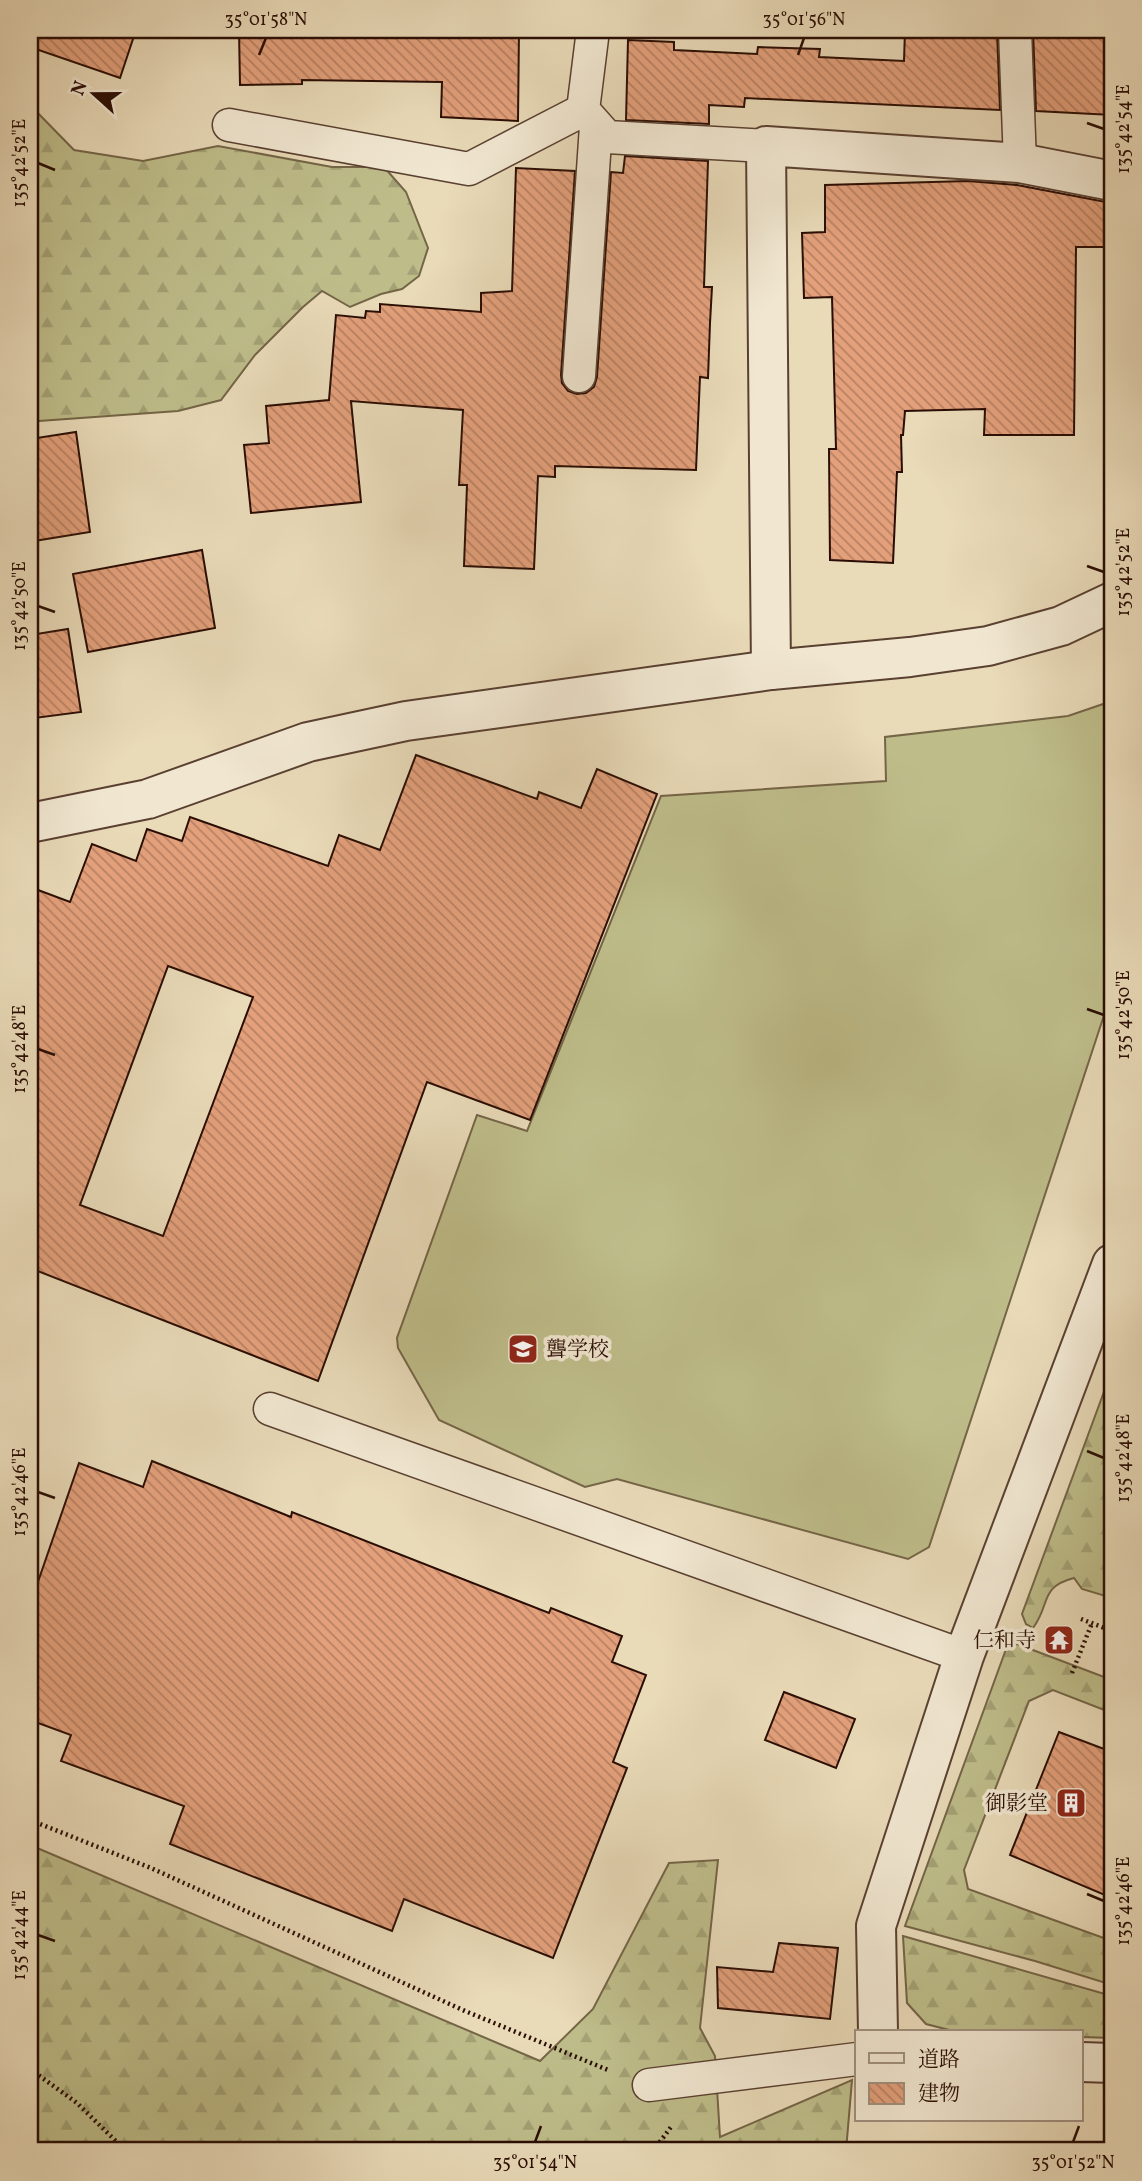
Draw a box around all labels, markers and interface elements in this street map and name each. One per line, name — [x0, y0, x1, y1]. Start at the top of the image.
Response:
text: 35°01'58"N — [225, 8, 307, 33]
text: 35°01'56"N — [763, 8, 845, 33]
north arrow — [60, 60, 130, 130]
text: N — [65, 77, 95, 100]
text: 135°42'54"E — [1112, 84, 1137, 174]
text: 135°42'52"E — [8, 118, 33, 207]
text: 135°42'52"E — [1112, 527, 1137, 616]
text: 135°42'50"E — [8, 561, 33, 651]
text: 135°42'50"E — [1112, 970, 1137, 1060]
text: 135°42'48"E — [8, 1004, 33, 1093]
school or university icon: 聾学校 — [506, 1332, 540, 1366]
place label: 聾学校 — [546, 1336, 609, 1365]
text: 135°42'48"E — [1112, 1413, 1137, 1502]
text: 135°42'46"E — [8, 1447, 33, 1537]
temple icon: 仁和寺 — [1042, 1623, 1076, 1657]
place label: 仁和寺 — [973, 1627, 1036, 1656]
building icon: 御影堂 — [1054, 1786, 1088, 1820]
place label: 御影堂 — [985, 1790, 1048, 1819]
text: 135°42'46"E — [1112, 1856, 1137, 1946]
text: 135°42'44"E — [8, 1890, 33, 1980]
legend — [855, 2030, 1082, 2122]
text: 道路 — [918, 2046, 960, 2075]
text: 建物 — [918, 2080, 960, 2109]
text: 35°01'54"N — [493, 2151, 577, 2176]
text: 35°01'52"N — [1031, 2151, 1115, 2176]

